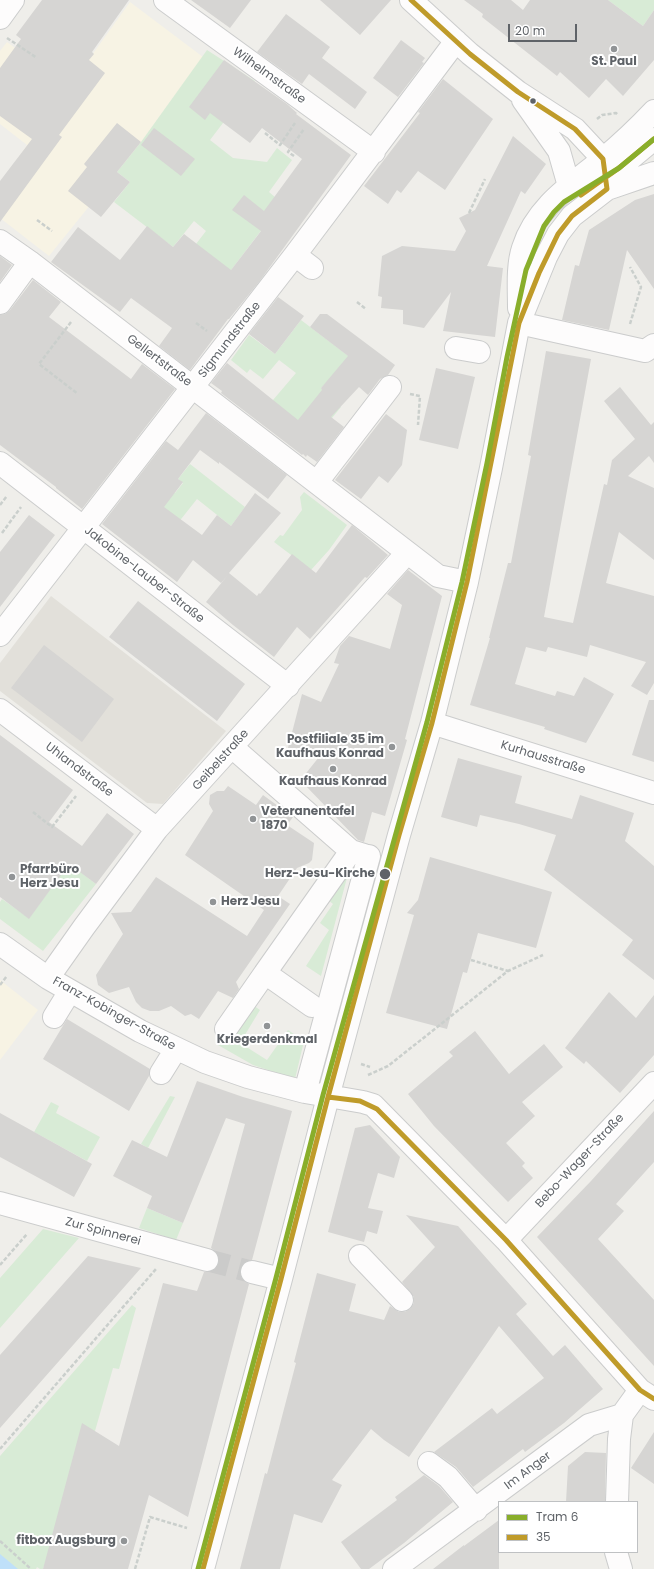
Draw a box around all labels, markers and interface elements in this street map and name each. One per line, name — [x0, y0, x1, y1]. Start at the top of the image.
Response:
scale bar — [510, 16, 579, 42]
text: 20 m — [515, 22, 545, 39]
marker: St. Paul — [609, 44, 619, 54]
street label: Wilhelmstraße — [230, 45, 308, 107]
place label: St. Paul — [591, 55, 637, 69]
unlabelled marker — [528, 96, 538, 106]
street label: Sigmundstraße — [196, 299, 264, 381]
street label: Gellertstraße — [124, 332, 194, 390]
street label: Jakobine-Lauber-Straße — [81, 524, 207, 626]
street label: Geibelstraße — [190, 727, 252, 793]
place label: Postfiliale 35 im Kaufhaus Konrad — [276, 733, 384, 761]
street label: Kurhausstraße — [499, 738, 587, 778]
street label: Uhlandstraße — [42, 740, 116, 800]
marker: Postfiliale 35 im Kaufhaus Konrad — [387, 742, 397, 752]
marker: Kaufhaus Konrad — [328, 764, 338, 774]
place label: Kaufhaus Konrad — [279, 775, 387, 789]
place label: Veteranentafel 1870 — [261, 805, 355, 833]
marker: Veteranentafel 1870 — [248, 814, 258, 824]
place label: Pfarrbüro Herz Jesu — [20, 863, 79, 891]
place label: Herz-Jesu-Kirche — [265, 867, 375, 881]
marker: Herz-Jesu-Kirche — [378, 867, 392, 881]
marker: Pfarrbüro Herz Jesu — [7, 872, 17, 882]
place label: Herz Jesu — [221, 895, 280, 909]
marker: Herz Jesu — [208, 897, 218, 907]
street label: Franz-Kobinger-Straße — [50, 974, 178, 1054]
marker: Kriegerdenkmal — [262, 1021, 272, 1031]
place label: Kriegerdenkmal — [217, 1033, 317, 1047]
street label: Bebo-Wager-Straße — [533, 1111, 627, 1211]
street label: Zur Spinnerei — [64, 1215, 142, 1249]
street label: Im Anger — [502, 1449, 554, 1493]
legend — [498, 1501, 638, 1553]
text: Tram 6 — [536, 1508, 578, 1525]
text: 35 — [536, 1528, 551, 1545]
place label: fitbox Augsburg — [17, 1534, 116, 1548]
marker: fitbox Augsburg — [119, 1536, 129, 1546]

